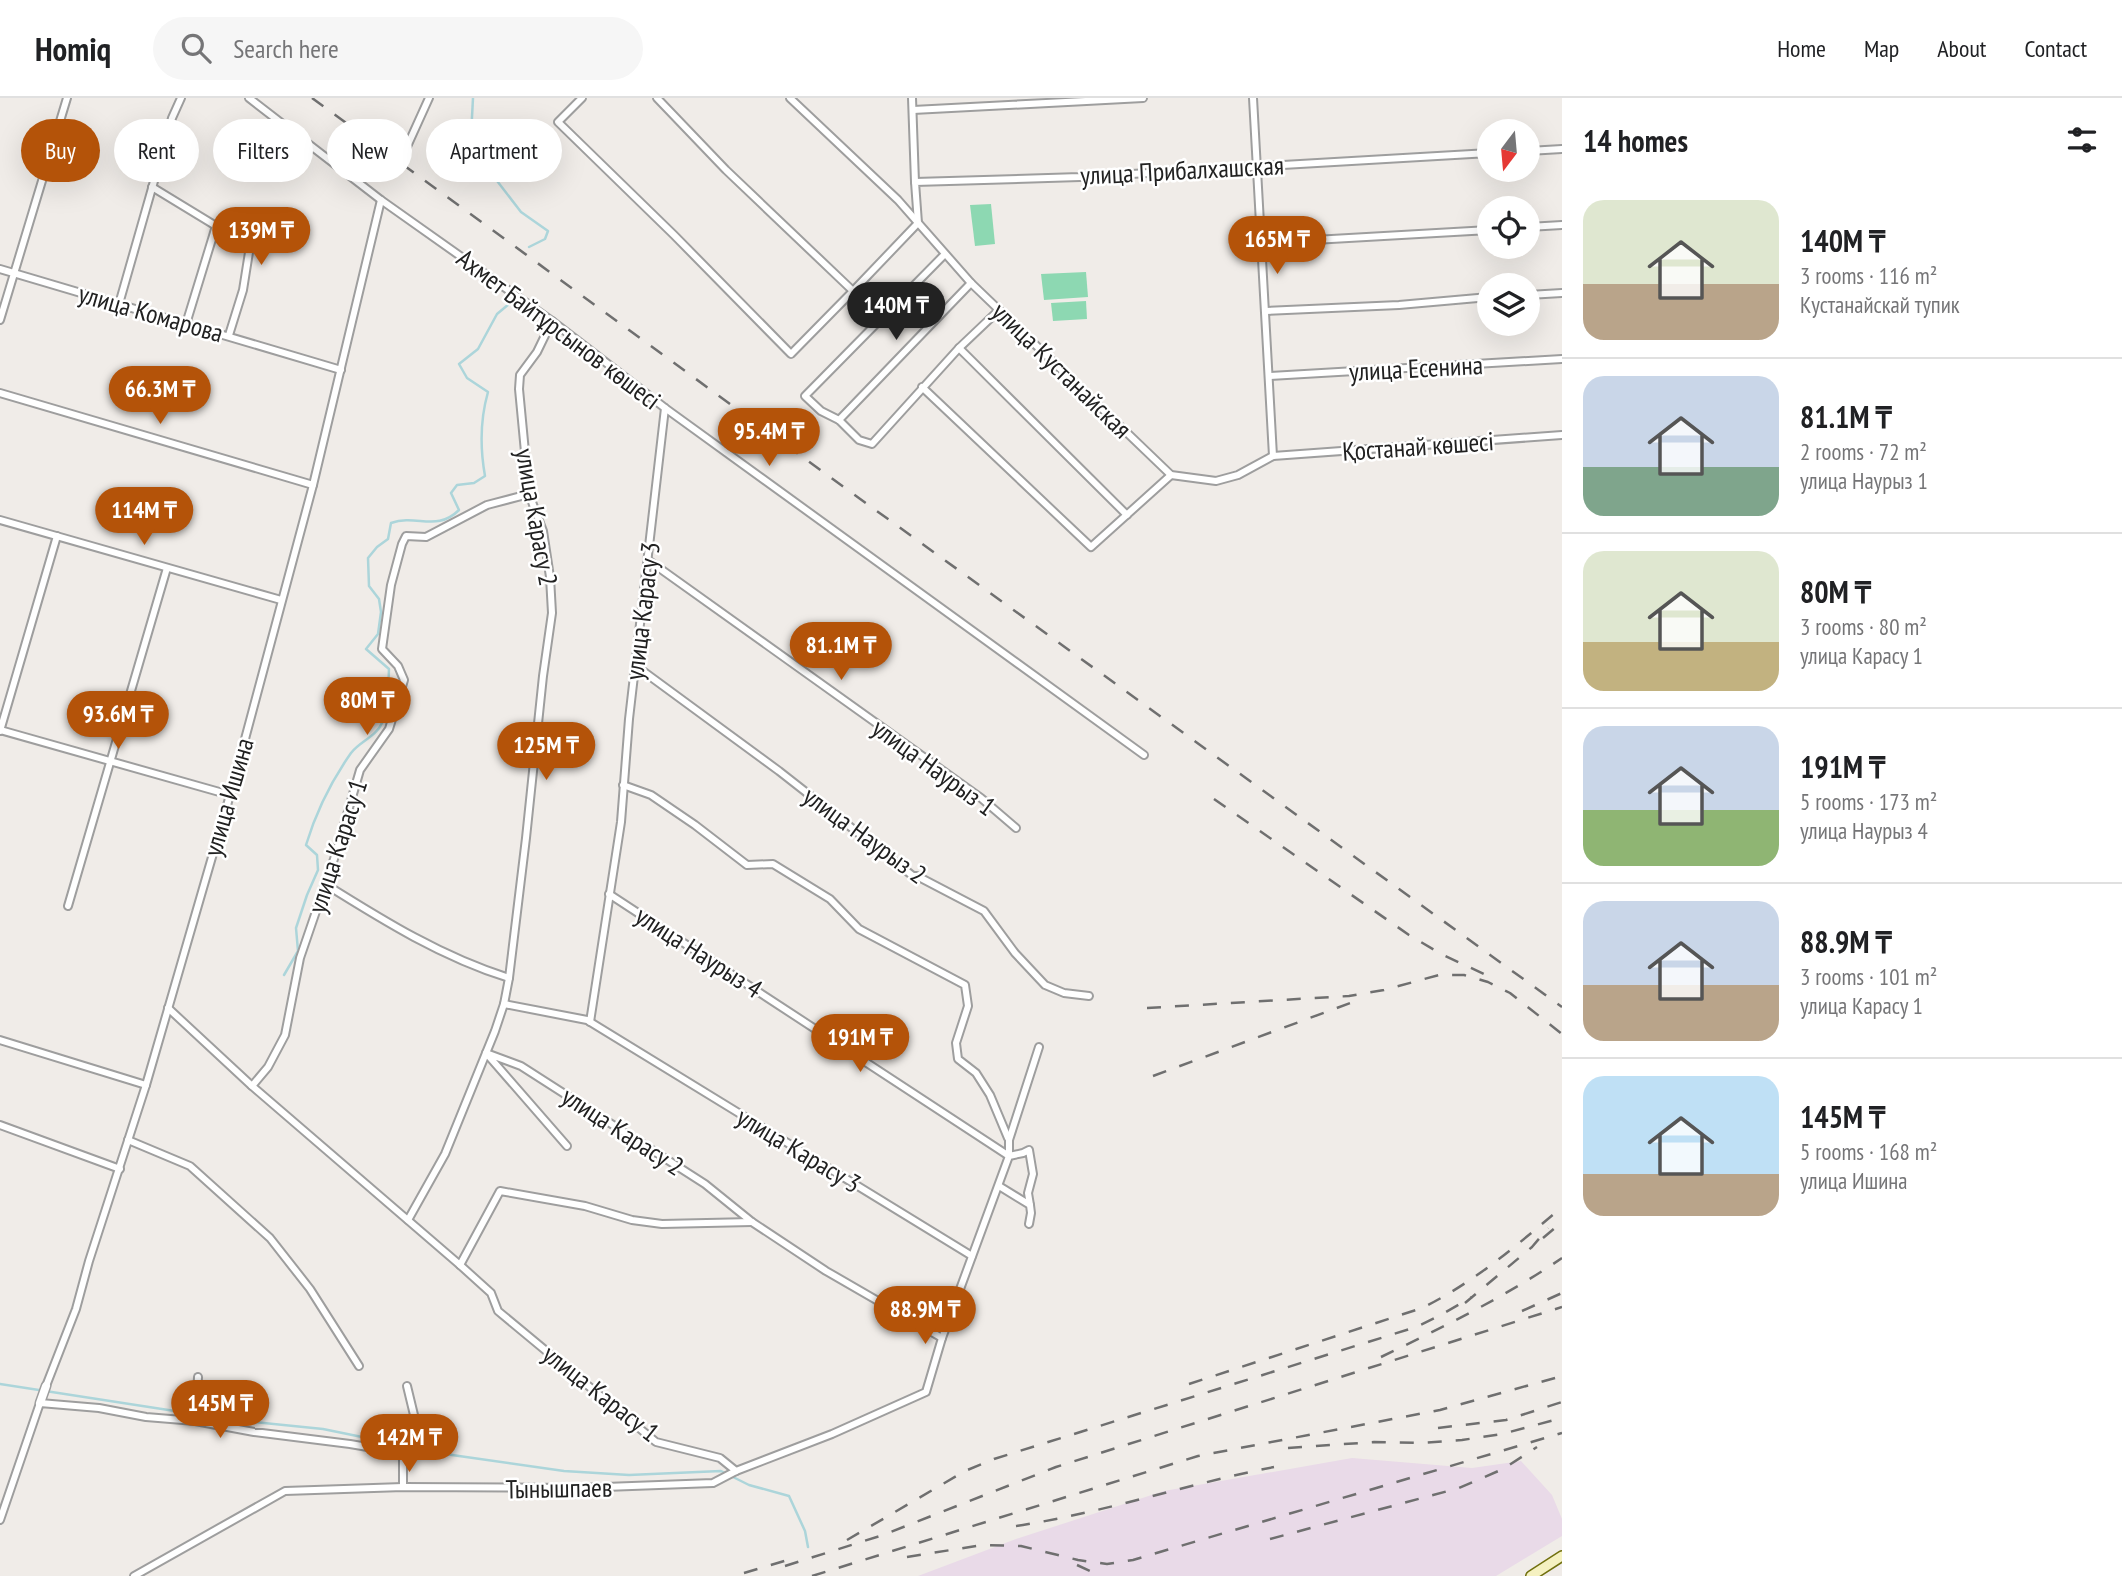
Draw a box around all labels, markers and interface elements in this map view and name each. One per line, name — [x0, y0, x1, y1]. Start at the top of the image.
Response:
search box — [153, 17, 643, 80]
text: Homiq — [35, 27, 111, 70]
icon: search — [177, 29, 215, 67]
text: Search here — [233, 32, 339, 65]
text: Home — [1777, 33, 1826, 64]
text: Map — [1864, 33, 1899, 64]
text: About — [1937, 33, 1986, 64]
text: Contact — [2024, 33, 2087, 64]
chip: Buy — [21, 119, 100, 182]
chip: Rent — [114, 119, 199, 182]
chip: Filters — [213, 119, 313, 182]
chip: New — [327, 119, 412, 182]
chip: Apartment — [426, 119, 562, 182]
north arrow — [1477, 119, 1540, 182]
map controls — [1477, 119, 1540, 336]
text: 14 homes — [1583, 121, 1688, 160]
icon: filters — [2063, 121, 2101, 159]
street label: улица Прибалхашская — [1079, 148, 1285, 192]
button: locate — [1477, 196, 1540, 259]
pin: 139M ₸ — [204, 208, 318, 267]
text: 139M ₸ — [228, 215, 294, 244]
pin: 165M ₸ — [1220, 216, 1334, 276]
text: 140M ₸ — [1800, 221, 1885, 260]
text: 165M ₸ — [1244, 224, 1310, 253]
icon: home — [1639, 228, 1723, 312]
street label: Ахмет Байтұрсынов көшесі — [450, 242, 668, 416]
text: 3 rooms · 116 m² — [1800, 261, 1937, 290]
button: layers — [1477, 273, 1540, 336]
street label: улица Комарова — [75, 277, 227, 349]
pin: 140M ₸ — [839, 282, 953, 342]
text: 140M ₸ — [863, 290, 929, 319]
text: Кустанайскай тупик — [1800, 290, 1960, 319]
street label: улица Кустанайская — [985, 295, 1139, 445]
street label: улица Есенина — [1348, 348, 1484, 388]
pin: 66.3M ₸ — [95, 366, 225, 426]
text: 66.3M ₸ — [125, 374, 195, 403]
text: 81.1M ₸ — [1800, 397, 1892, 436]
icon: home — [1639, 404, 1723, 488]
pin: 95.4M ₸ — [704, 408, 834, 468]
text: 95.4M ₸ — [734, 416, 804, 445]
street label: Қостанай көшесі — [1341, 424, 1495, 468]
text: 2 rooms · 72 m² — [1800, 437, 1927, 466]
street label: улица Карасу 2 — [509, 446, 565, 588]
text: улица Наурыз 1 — [1800, 466, 1928, 495]
pin: 114M ₸ — [87, 488, 201, 547]
text: 114M ₸ — [111, 495, 177, 524]
street label: улица Карасу 3 — [617, 540, 667, 682]
text: 80M ₸ — [1800, 572, 1871, 611]
icon: home — [1639, 579, 1723, 663]
text: 3 rooms · 80 m² — [1800, 612, 1927, 641]
pin: 81.1M ₸ — [776, 622, 906, 682]
text: 81.1M ₸ — [806, 630, 876, 659]
text: улица Карасу 1 — [1800, 641, 1923, 670]
pin: 80M ₸ — [318, 678, 416, 737]
text: 80M ₸ — [340, 685, 394, 714]
pin: 93.6M ₸ — [53, 692, 183, 751]
text: 93.6M ₸ — [83, 699, 153, 728]
street label: улица Наурыз 1 — [866, 711, 1002, 823]
pin: 125M ₸ — [489, 722, 603, 782]
text: 125M ₸ — [513, 730, 579, 759]
street label: улица Ишина — [195, 734, 261, 860]
text: 191M ₸ — [1800, 747, 1885, 786]
icon: home — [1639, 754, 1723, 838]
street label: улица Карасу 1 — [300, 775, 374, 917]
street label: улица Наурыз 2 — [797, 779, 933, 891]
text: 5 rooms · 173 m² — [1800, 787, 1937, 816]
text: улица Наурыз 4 — [1800, 816, 1928, 845]
street label: улица Наурыз 4 — [629, 899, 769, 1005]
text: 88.9M ₸ — [1800, 922, 1892, 961]
icon: home — [1639, 929, 1723, 1013]
text: 3 rooms · 101 m² — [1800, 962, 1937, 991]
text: улица Карасу 1 — [1800, 991, 1923, 1020]
pin: 191M ₸ — [803, 1014, 917, 1074]
text: 191M ₸ — [827, 1022, 893, 1051]
street label: улица Карасу 2 — [556, 1079, 690, 1183]
text: 145M ₸ — [1800, 1097, 1885, 1136]
street label: улица Карасу 3 — [731, 1100, 867, 1200]
icon: home — [1639, 1104, 1723, 1188]
text: 5 rooms · 168 m² — [1800, 1137, 1937, 1166]
text: улица Ишина — [1800, 1166, 1908, 1195]
pin: 88.9M ₸ — [860, 1286, 990, 1346]
text: 88.9M ₸ — [890, 1294, 960, 1323]
street label: улица Карасу 1 — [536, 1337, 666, 1449]
pin: 145M ₸ — [163, 1380, 277, 1440]
text: 145M ₸ — [187, 1388, 253, 1417]
pin: 142M ₸ — [352, 1414, 466, 1474]
text: 142M ₸ — [376, 1422, 442, 1451]
street label: Тынышпаев — [505, 1471, 613, 1505]

